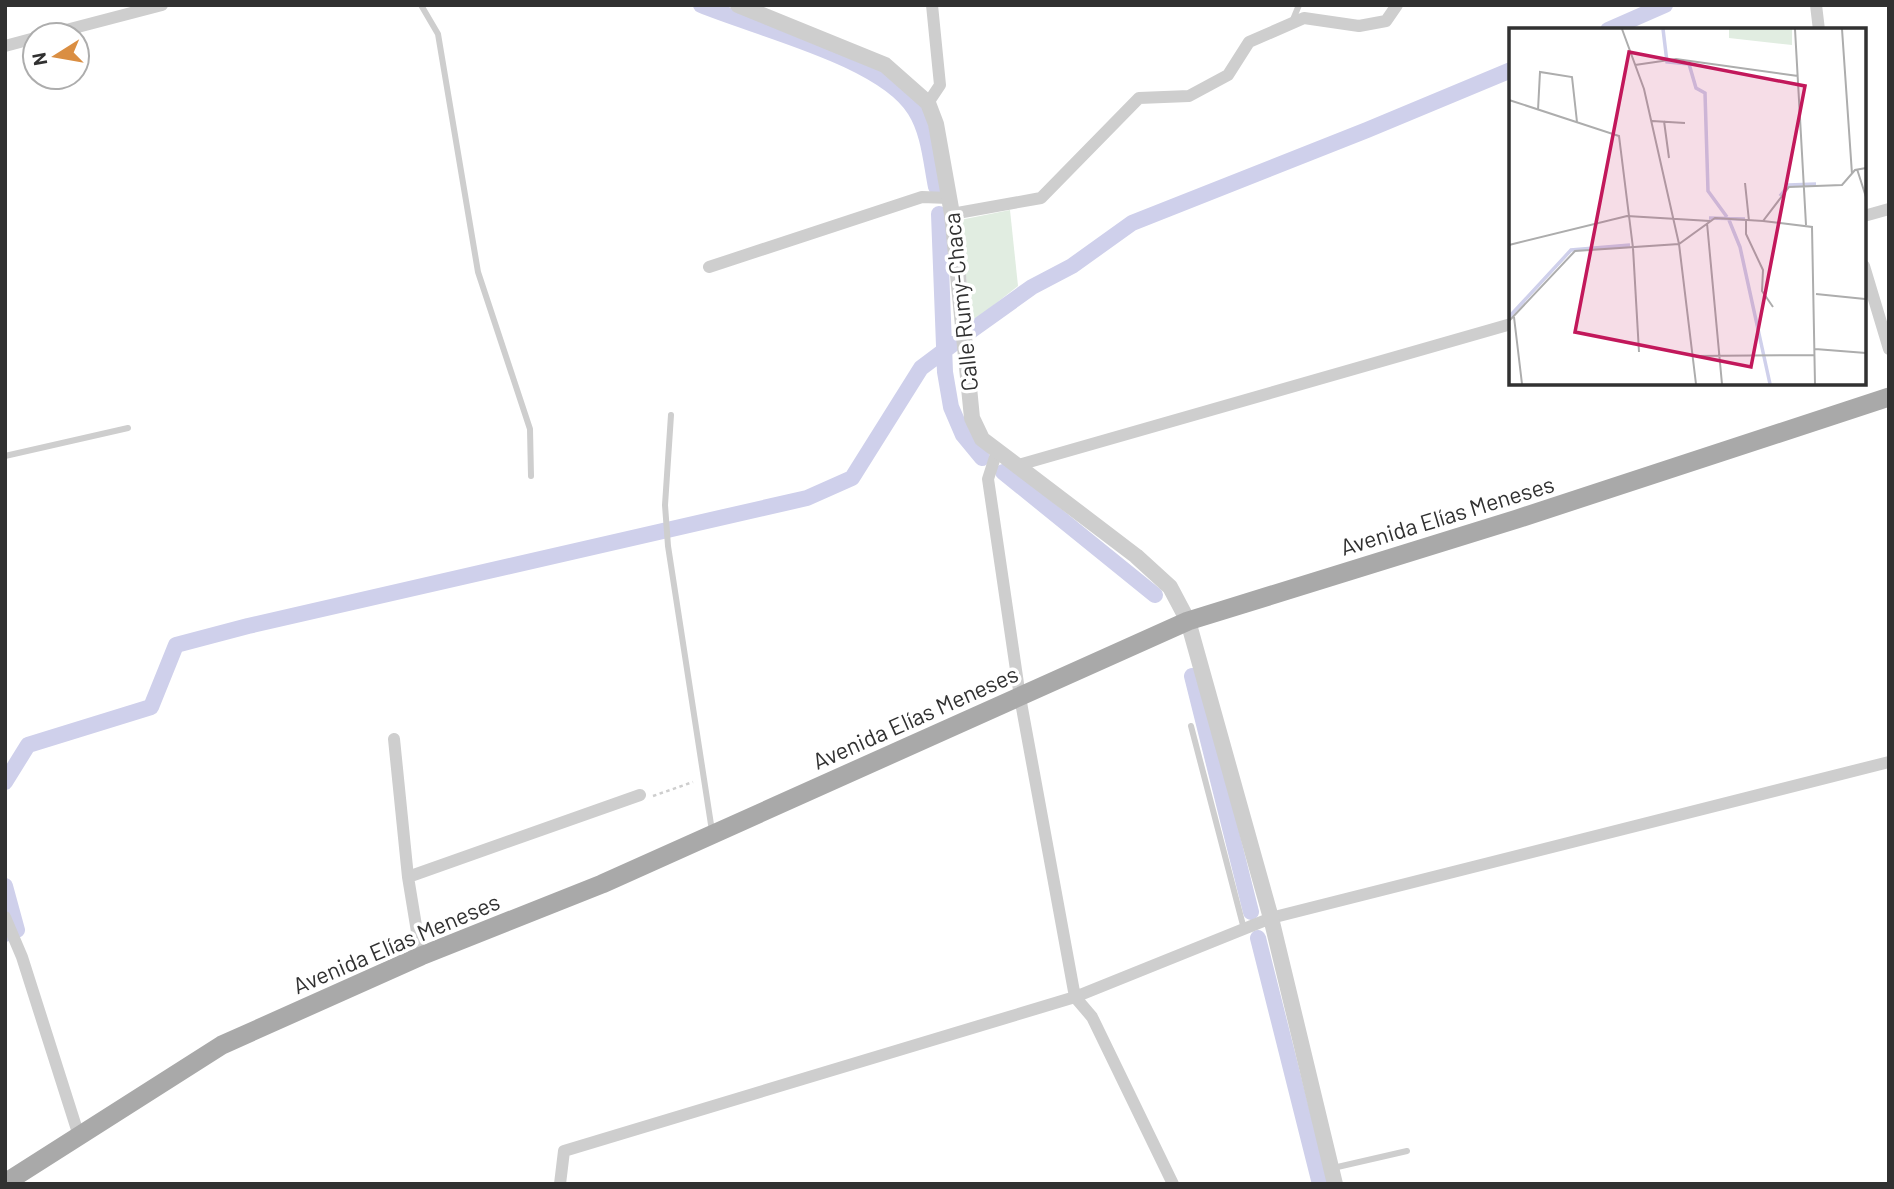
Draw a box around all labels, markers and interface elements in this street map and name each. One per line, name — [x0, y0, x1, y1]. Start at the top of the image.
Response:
north arrow — [21, 21, 91, 91]
inset map — [1509, 28, 1866, 385]
text: N — [26, 51, 51, 68]
street label: Calle Rumy-Chaca — [937, 211, 983, 393]
street label: Avenida Elías Meneses — [1337, 469, 1557, 561]
street label: Avenida Elías Meneses — [808, 659, 1022, 775]
street label: Avenida Elías Meneses — [288, 887, 504, 999]

